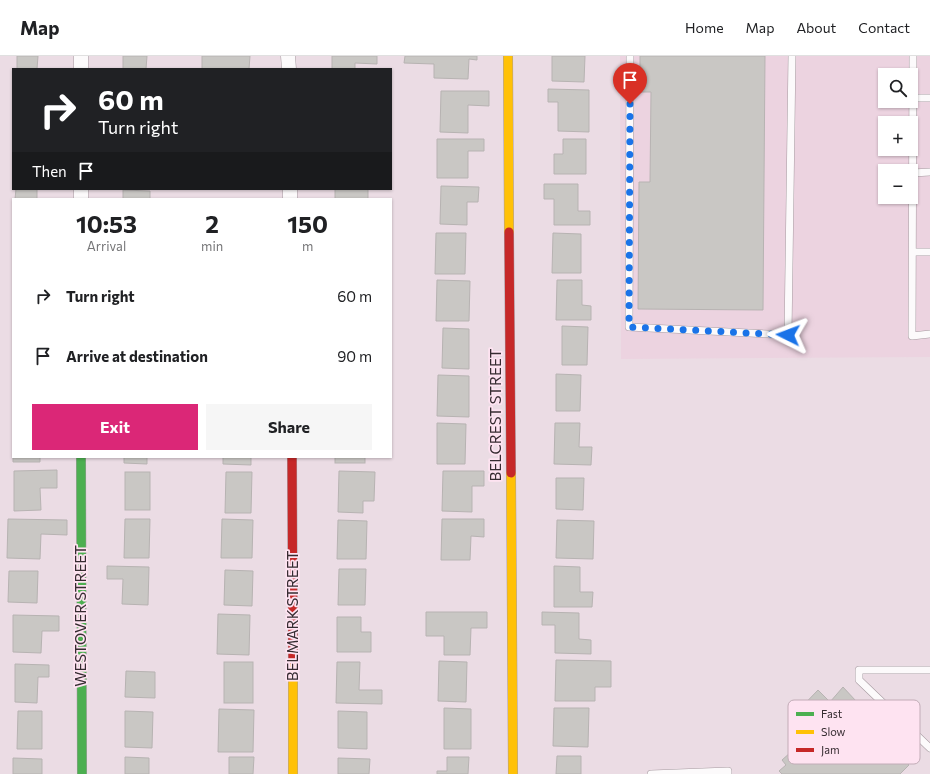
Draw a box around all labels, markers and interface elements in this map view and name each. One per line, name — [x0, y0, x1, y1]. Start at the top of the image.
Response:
text: Map — [20, 16, 59, 39]
text: Home — [685, 19, 724, 36]
text: Map — [746, 19, 774, 36]
text: About — [796, 19, 836, 36]
text: Contact — [858, 19, 910, 36]
pin — [613, 63, 647, 104]
map controls — [878, 68, 918, 204]
button: search — [878, 68, 918, 108]
icon: arrive — [619, 69, 641, 91]
text: 60 m — [98, 82, 164, 116]
icon: right — [32, 84, 84, 136]
text: Turn right — [98, 116, 178, 138]
button: + — [878, 116, 918, 156]
icon: arrive — [75, 160, 97, 182]
text: Then — [32, 162, 67, 180]
button: − — [878, 164, 918, 204]
text: 10:53 — [76, 209, 137, 238]
text: 2 — [205, 209, 219, 238]
text: 150 — [287, 209, 328, 238]
text: Arrival — [87, 238, 126, 254]
text: min — [201, 238, 223, 254]
text: m — [302, 238, 313, 254]
icon: right — [32, 285, 54, 307]
text: Turn right — [66, 287, 135, 305]
text: 60 m — [337, 287, 372, 305]
position arrow — [767, 314, 809, 356]
icon: arrive — [32, 345, 54, 367]
text: Arrive at destination — [66, 347, 208, 365]
text: 90 m — [337, 347, 372, 365]
street label: BELCREST STREET — [486, 348, 504, 481]
button: Exit — [32, 404, 198, 450]
button: Share — [206, 404, 372, 450]
street label: WESTOVER STREET — [71, 545, 89, 687]
street label: BELMARK STREET — [283, 550, 301, 681]
legend — [788, 700, 920, 764]
text: Fast — [821, 707, 843, 720]
text: Slow — [821, 725, 846, 738]
text: Jam — [821, 743, 840, 757]

